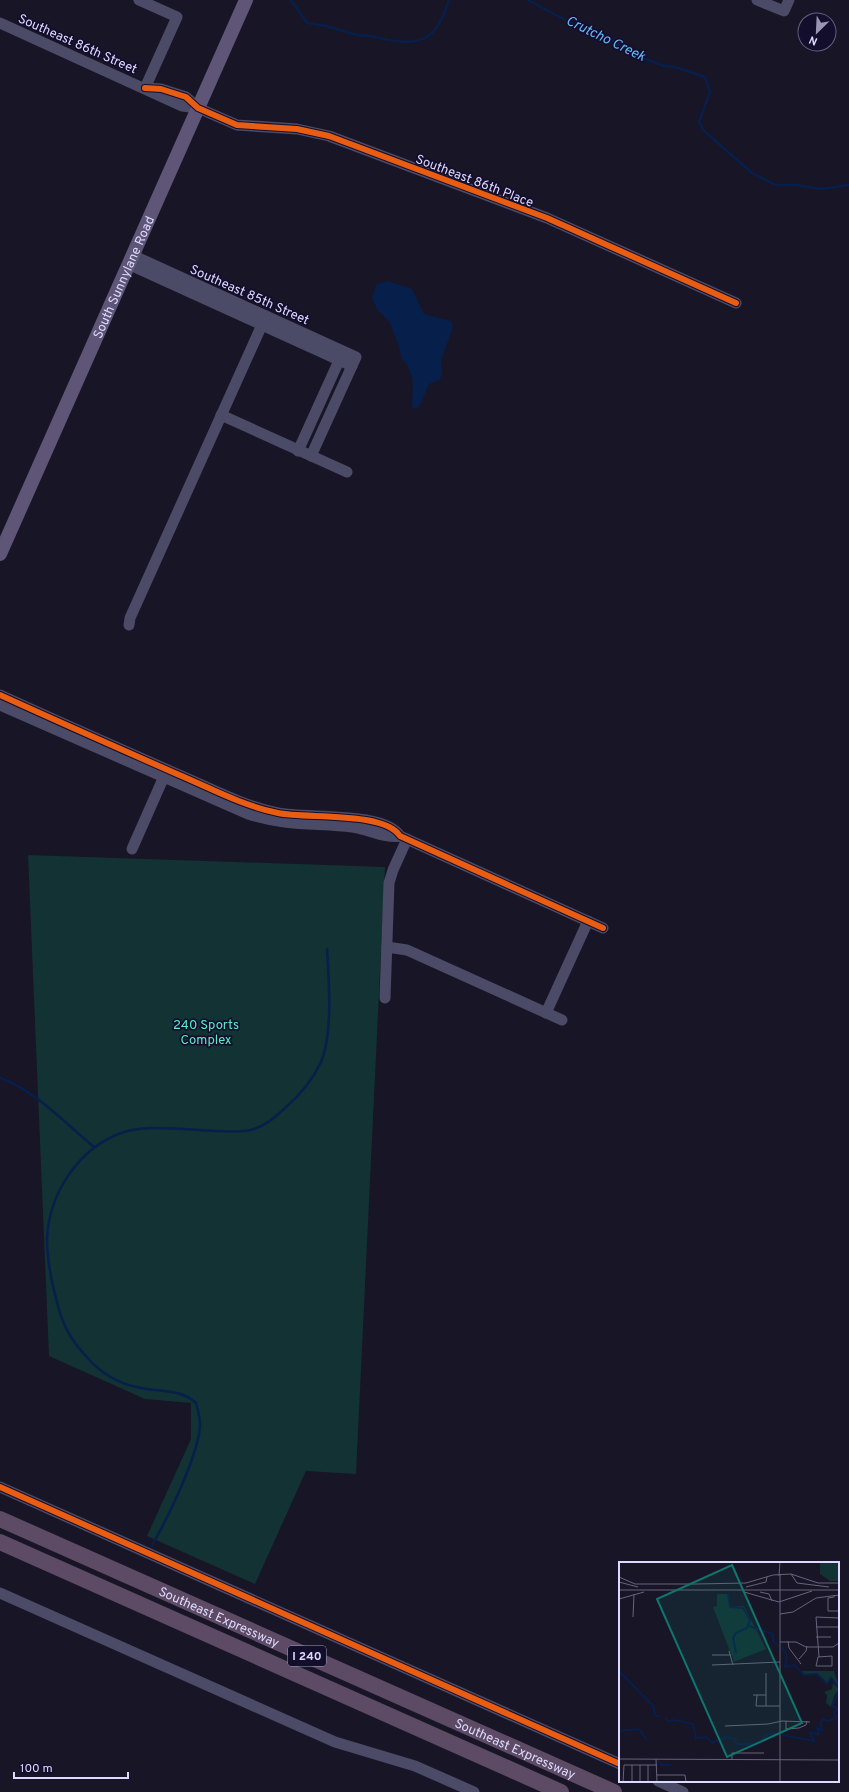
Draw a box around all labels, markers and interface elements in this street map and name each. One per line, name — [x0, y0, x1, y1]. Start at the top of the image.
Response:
street label: Southeast 86th Street — [15, 11, 139, 78]
north arrow — [797, 12, 837, 52]
water label: Crutcho Creek — [563, 13, 649, 66]
text: N — [807, 32, 820, 48]
street label: Southeast 86th Place — [413, 152, 535, 212]
street label: South Sunnylane Road — [91, 214, 159, 342]
street label: Southeast 85th Street — [187, 262, 311, 329]
park label: 240 Sports Complex — [173, 1018, 239, 1049]
inset map — [619, 1562, 839, 1782]
street label: Southeast Expressway — [156, 1585, 281, 1652]
road number: I 240 — [288, 1646, 326, 1666]
street label: Southeast Expressway — [452, 1716, 578, 1784]
scale bar — [14, 1754, 128, 1780]
text: 100 m — [20, 1761, 53, 1777]

